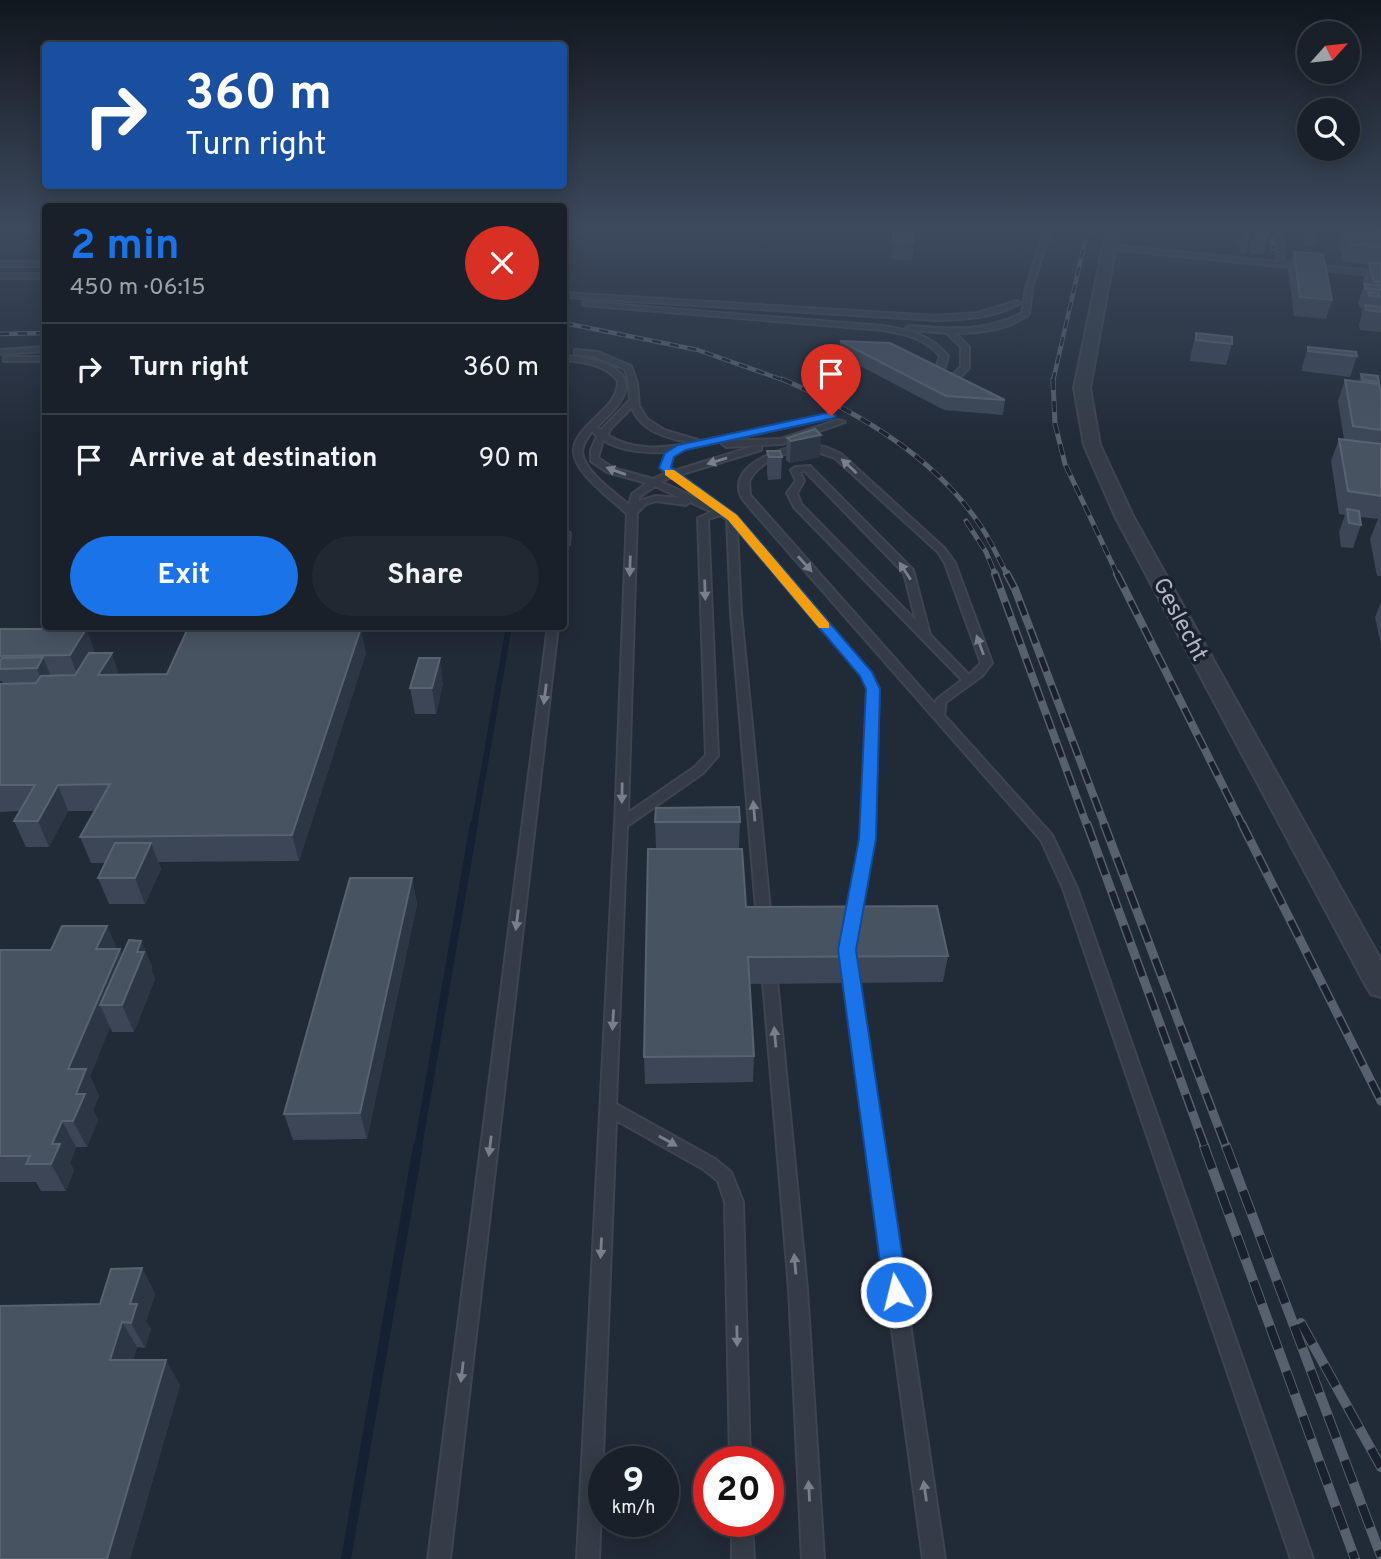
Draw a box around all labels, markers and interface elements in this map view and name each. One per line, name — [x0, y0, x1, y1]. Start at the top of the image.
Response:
north arrow — [1297, 21, 1360, 84]
map controls — [1297, 21, 1360, 161]
text: 360 m — [185, 65, 332, 127]
icon: right — [70, 70, 161, 161]
button: search — [1297, 98, 1360, 161]
text: Turn right — [185, 126, 327, 166]
text: 2 min — [70, 221, 180, 274]
button: close — [465, 226, 539, 300]
text: 450 m · 06:15 — [70, 274, 206, 303]
pin — [801, 344, 861, 416]
icon: right — [70, 350, 108, 388]
text: Turn right — [129, 352, 249, 385]
text: 360 m — [463, 352, 539, 385]
icon: arrive — [812, 355, 850, 393]
icon: arrive — [70, 441, 108, 479]
text: Arrive at destination — [129, 443, 377, 476]
text: 90 m — [479, 443, 539, 476]
one-way arrow — [706, 456, 727, 466]
one-way arrow — [841, 459, 858, 475]
one-way arrow — [605, 465, 626, 476]
button: Exit — [70, 536, 298, 616]
button: Share — [312, 536, 539, 616]
one-way arrow — [625, 555, 636, 577]
one-way arrow — [796, 555, 812, 572]
one-way arrow — [898, 561, 912, 580]
street label: Geslecht — [1145, 573, 1213, 667]
one-way arrow — [700, 579, 711, 601]
one-way arrow — [974, 635, 985, 656]
one-way arrow — [540, 683, 551, 705]
one-way arrow — [616, 782, 628, 804]
one-way arrow — [748, 799, 759, 821]
one-way arrow — [512, 909, 523, 931]
one-way arrow — [607, 1010, 618, 1032]
one-way arrow — [769, 1026, 780, 1048]
one-way arrow — [484, 1135, 495, 1157]
one-way arrow — [659, 1135, 678, 1147]
one-way arrow — [596, 1237, 607, 1259]
one-way arrow — [789, 1253, 800, 1275]
position arrow — [859, 1255, 933, 1329]
one-way arrow — [731, 1325, 743, 1347]
one-way arrow — [456, 1361, 467, 1383]
speed limit sign: 20 — [693, 1446, 784, 1537]
text: 9 — [623, 1460, 644, 1504]
one-way arrow — [804, 1480, 815, 1502]
one-way arrow — [919, 1480, 930, 1502]
text: km/h — [612, 1497, 655, 1520]

